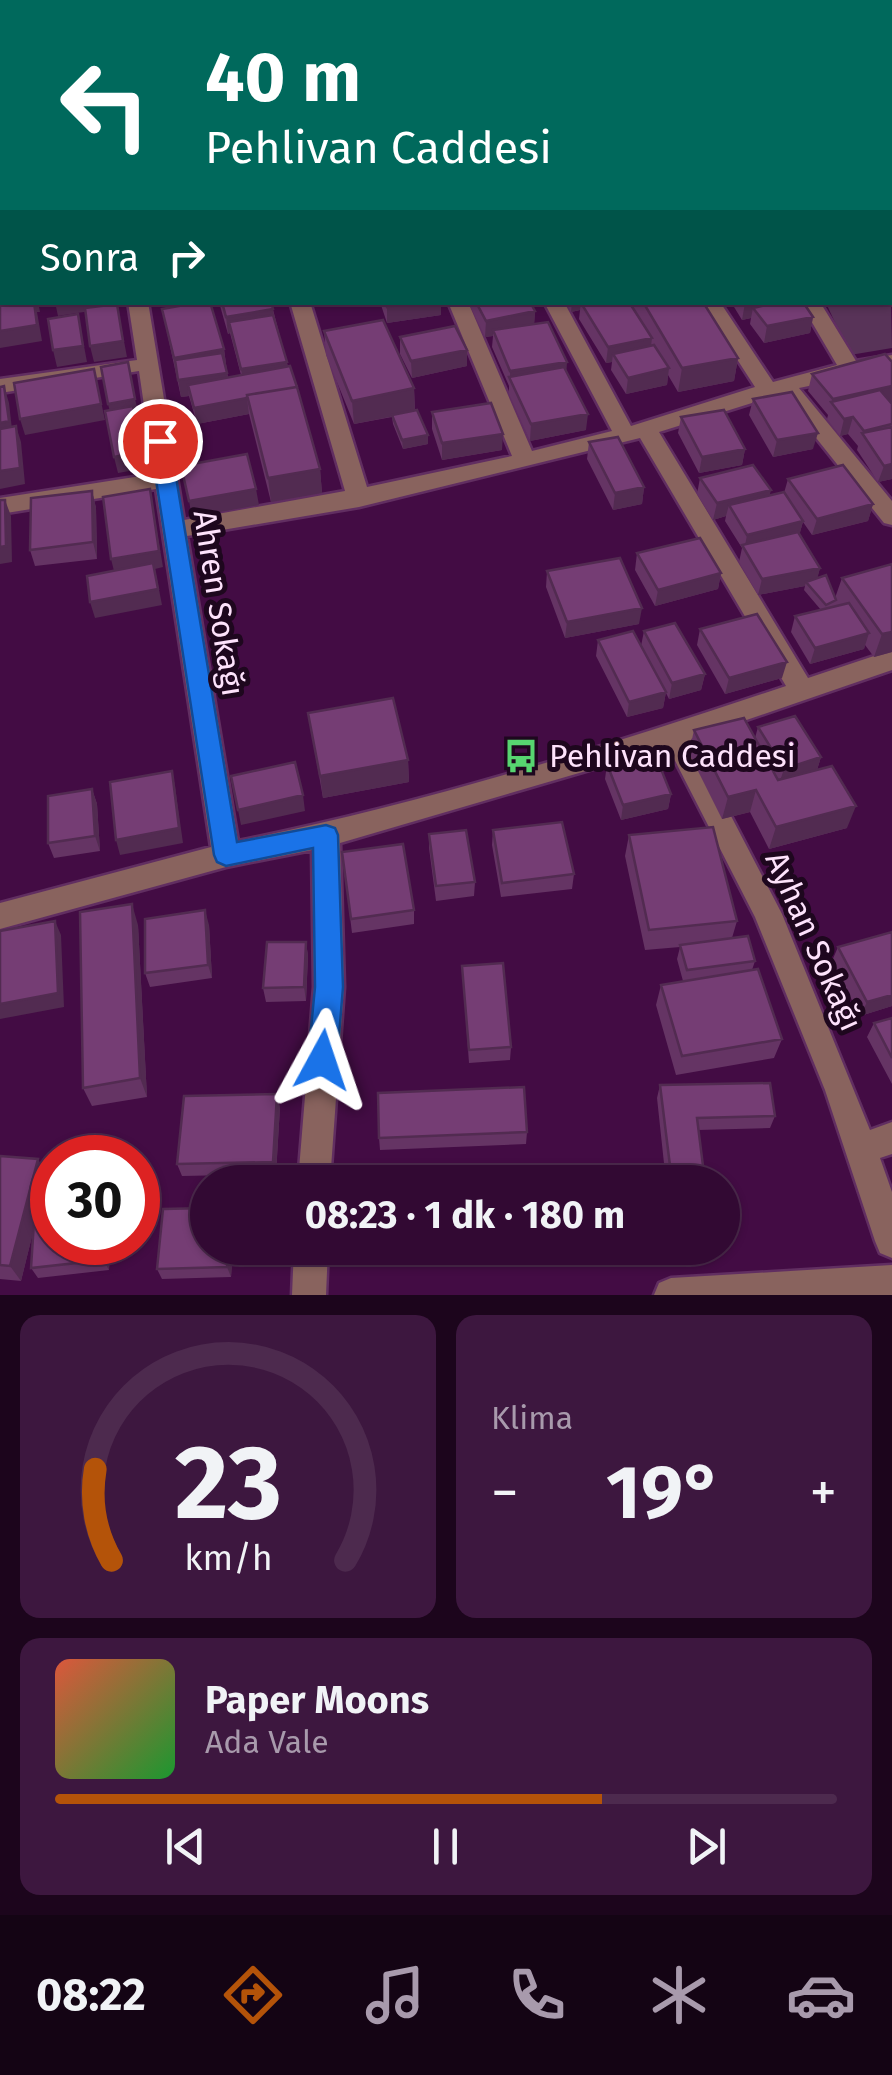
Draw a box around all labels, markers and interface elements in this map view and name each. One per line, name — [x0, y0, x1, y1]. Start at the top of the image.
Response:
text: 40 m — [205, 36, 361, 120]
icon: left — [40, 40, 170, 170]
text: Pehlivan Caddesi — [205, 121, 552, 175]
icon: right — [159, 230, 214, 285]
text: Sonra — [40, 235, 139, 281]
pin — [118, 399, 203, 484]
icon: arrive — [133, 414, 188, 469]
street label: Ahren Sokağı — [186, 507, 252, 699]
bus stop icon: Pehlivan Caddesi — [502, 737, 540, 775]
place label: Pehlivan Caddesi — [549, 737, 796, 775]
street label: Ayhan Sokağı — [758, 845, 870, 1037]
position arrow — [270, 1008, 374, 1112]
speed limit sign: 30 — [30, 1135, 160, 1265]
text: 08:23 · 1 dk · 180 m — [305, 1192, 625, 1238]
text: Klima — [491, 1399, 573, 1437]
text: 23 — [174, 1421, 282, 1546]
text: 19° — [606, 1448, 722, 1538]
text: − — [491, 1460, 519, 1526]
text: + — [810, 1460, 837, 1526]
text: km/h — [184, 1537, 272, 1579]
text: Paper Moons — [205, 1677, 429, 1723]
text: Ada Vale — [205, 1723, 329, 1761]
icon: previous — [158, 1819, 213, 1874]
icon: pause — [418, 1819, 473, 1874]
icon: next — [679, 1819, 734, 1874]
icon: directions — [218, 1960, 288, 2030]
icon: music — [360, 1960, 430, 2030]
icon: phone — [502, 1960, 572, 2030]
icon: climate — [644, 1960, 714, 2030]
icon: car — [786, 1960, 856, 2030]
text: 08:22 — [36, 1968, 146, 2022]

